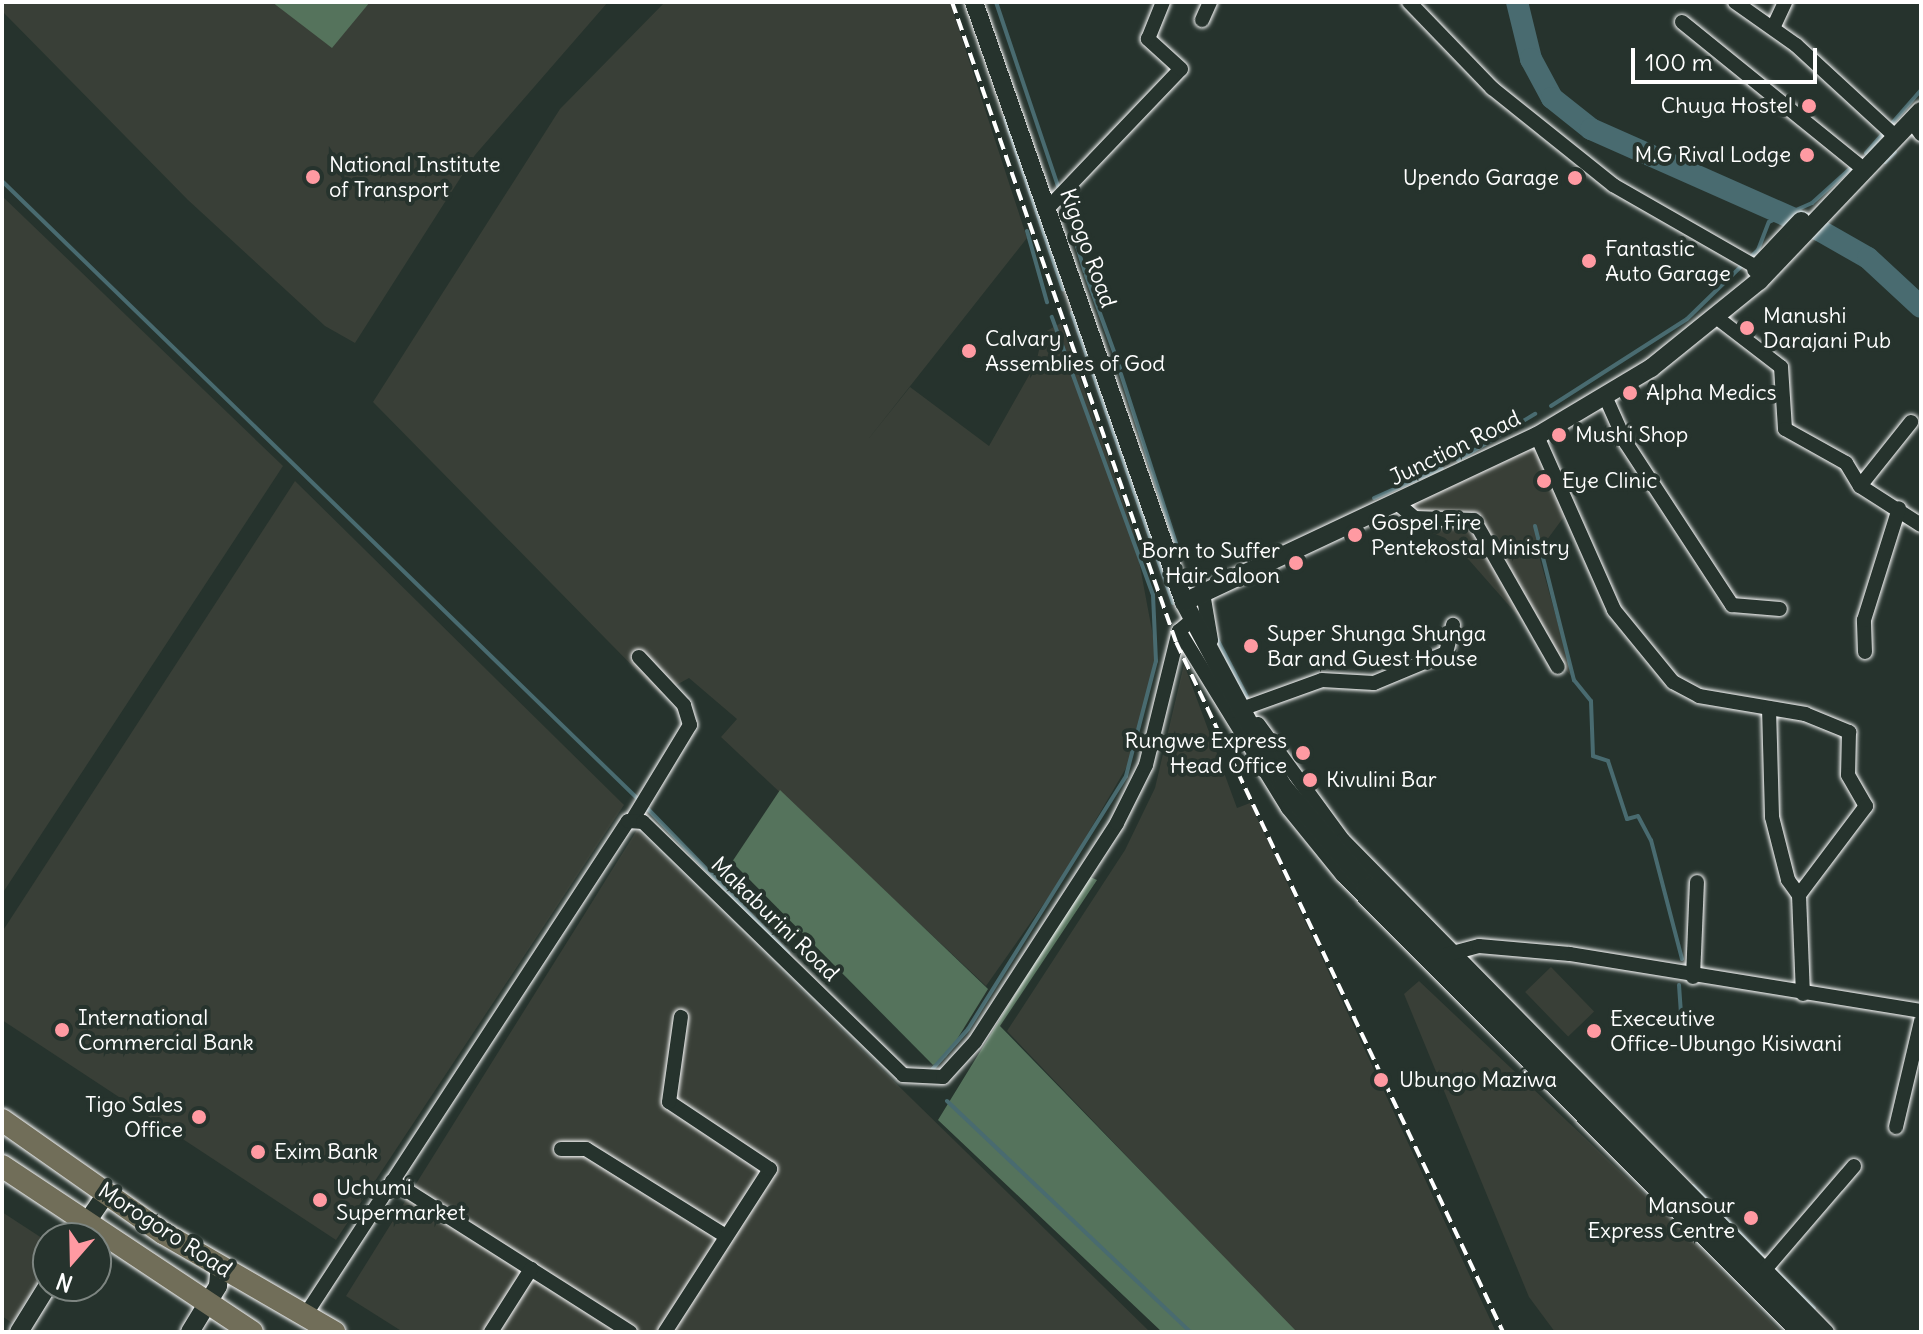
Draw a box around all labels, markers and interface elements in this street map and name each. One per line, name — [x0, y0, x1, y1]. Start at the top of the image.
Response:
scale bar — [1635, 32, 1821, 82]
text: 100 m — [1645, 47, 1713, 77]
place label: Chuya Hostel — [1661, 93, 1793, 119]
marker: Chuya Hostel — [1800, 97, 1818, 115]
place label: M.G Rival Lodge — [1634, 142, 1791, 168]
marker: M.G Rival Lodge — [1798, 146, 1816, 164]
place label: National Institute of Transport — [329, 151, 501, 202]
place label: Upendo Garage — [1403, 165, 1559, 191]
marker: National Institute of Transport — [304, 168, 322, 186]
marker: Upendo Garage — [1566, 169, 1584, 187]
street label: Kigogo Road — [1054, 185, 1122, 311]
place label: Fantastic Auto Garage — [1605, 235, 1731, 286]
marker: Fantastic Auto Garage — [1580, 252, 1598, 270]
place label: Manushi Darajani Pub — [1763, 302, 1891, 354]
marker: Manushi Darajani Pub — [1738, 319, 1756, 337]
place label: Calvary Assemblies of God — [985, 325, 1165, 376]
marker: Calvary Assemblies of God — [960, 342, 978, 360]
place label: Alpha Medics — [1646, 380, 1777, 406]
marker: Alpha Medics — [1621, 384, 1639, 402]
street label: Junction Road — [1385, 405, 1525, 491]
place label: Mushi Shop — [1575, 422, 1688, 448]
marker: Mushi Shop — [1550, 426, 1568, 444]
place label: Eye Clinic — [1562, 468, 1657, 494]
marker: Eye Clinic — [1533, 470, 1555, 492]
place label: Gospel Fire Pentekostal Ministry — [1371, 509, 1570, 560]
marker: Gospel Fire Pentekostal Ministry — [1346, 526, 1364, 544]
place label: Born to Suffer Hair Saloon — [1142, 537, 1280, 588]
marker: Born to Suffer Hair Saloon — [1287, 554, 1305, 572]
place label: Super Shunga Shunga Bar and Guest House — [1267, 620, 1486, 672]
marker: Super Shunga Shunga Bar and Guest House — [1242, 637, 1260, 655]
place label: Rungwe Express Head Office — [1125, 727, 1287, 778]
marker: Rungwe Express Head Office — [1294, 744, 1312, 762]
place label: Kivulini Bar — [1326, 767, 1437, 793]
marker: Kivulini Bar — [1301, 771, 1319, 789]
street label: Makaburini Road — [706, 851, 844, 987]
place label: International Commercial Bank — [78, 1004, 254, 1056]
place label: Execeutive Office-Ubungo Kisiwani — [1610, 1005, 1842, 1056]
marker: International Commercial Bank — [53, 1021, 71, 1039]
marker: Execeutive Office-Ubungo Kisiwani — [1585, 1022, 1603, 1040]
place label: Ubungo Maziwa — [1399, 1067, 1557, 1093]
marker: Ubungo Maziwa — [1370, 1069, 1392, 1091]
place label: Tigo Sales Office — [85, 1091, 183, 1142]
marker: Tigo Sales Office — [190, 1108, 208, 1126]
place label: Exim Bank — [274, 1139, 378, 1165]
marker: Exim Bank — [249, 1143, 267, 1161]
place label: Uchumi Supermarket — [336, 1174, 466, 1226]
street label: Morogoro Road — [93, 1177, 237, 1283]
marker: Uchumi Supermarket — [311, 1191, 329, 1209]
place label: Mansour Express Centre — [1588, 1192, 1735, 1244]
marker: Mansour Express Centre — [1742, 1209, 1760, 1227]
north arrow — [32, 1222, 112, 1302]
text: N — [53, 1267, 76, 1298]

